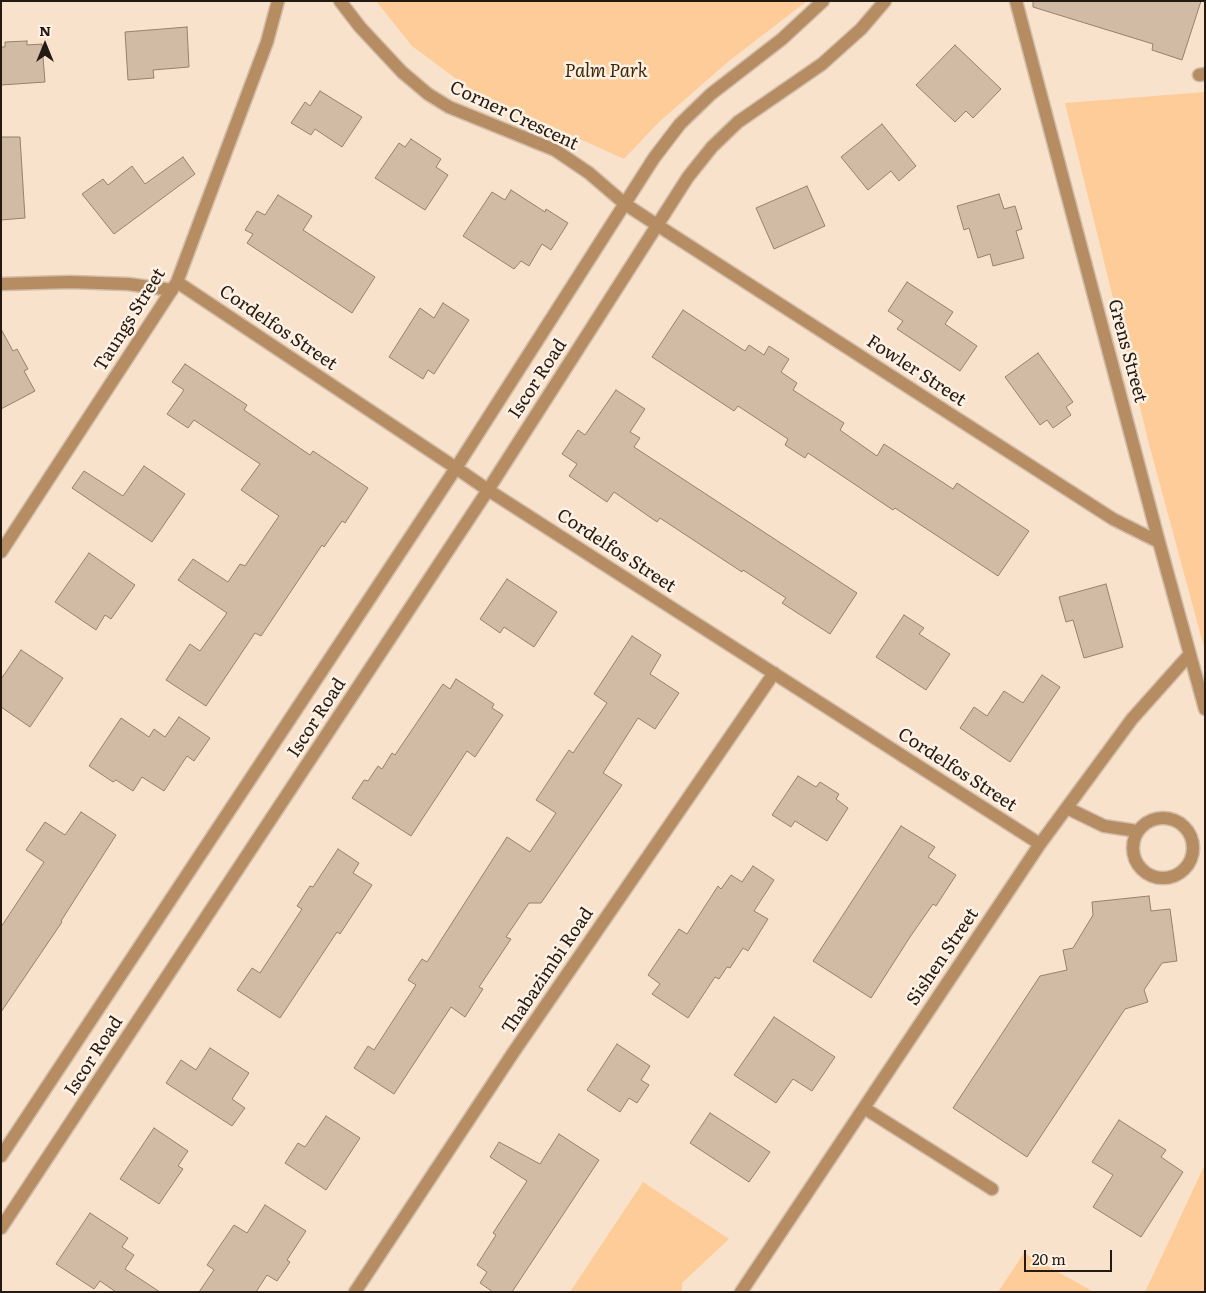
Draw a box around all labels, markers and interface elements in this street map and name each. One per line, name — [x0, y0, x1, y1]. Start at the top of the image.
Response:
north arrow — [20, 20, 70, 70]
text: N — [39, 20, 51, 40]
park label: Palm Park — [564, 61, 648, 83]
street label: Corner Crescent — [446, 77, 582, 155]
street label: Taungs Street — [90, 264, 170, 376]
street label: Cordelfos Street — [215, 281, 341, 375]
street label: Grens Street — [1103, 297, 1151, 405]
street label: Fowler Street — [862, 331, 970, 411]
street label: Iscor Road — [504, 335, 572, 423]
street label: Cordelfos Street — [552, 504, 680, 598]
street label: Iscor Road — [283, 674, 351, 762]
street label: Cordelfos Street — [893, 723, 1021, 817]
street label: Thabazimbi Road — [498, 904, 598, 1038]
street label: Sishen Street — [902, 904, 984, 1010]
street label: Iscor Road — [60, 1012, 128, 1100]
scale bar — [1026, 1240, 1114, 1272]
text: 20 m — [1032, 1247, 1066, 1270]

